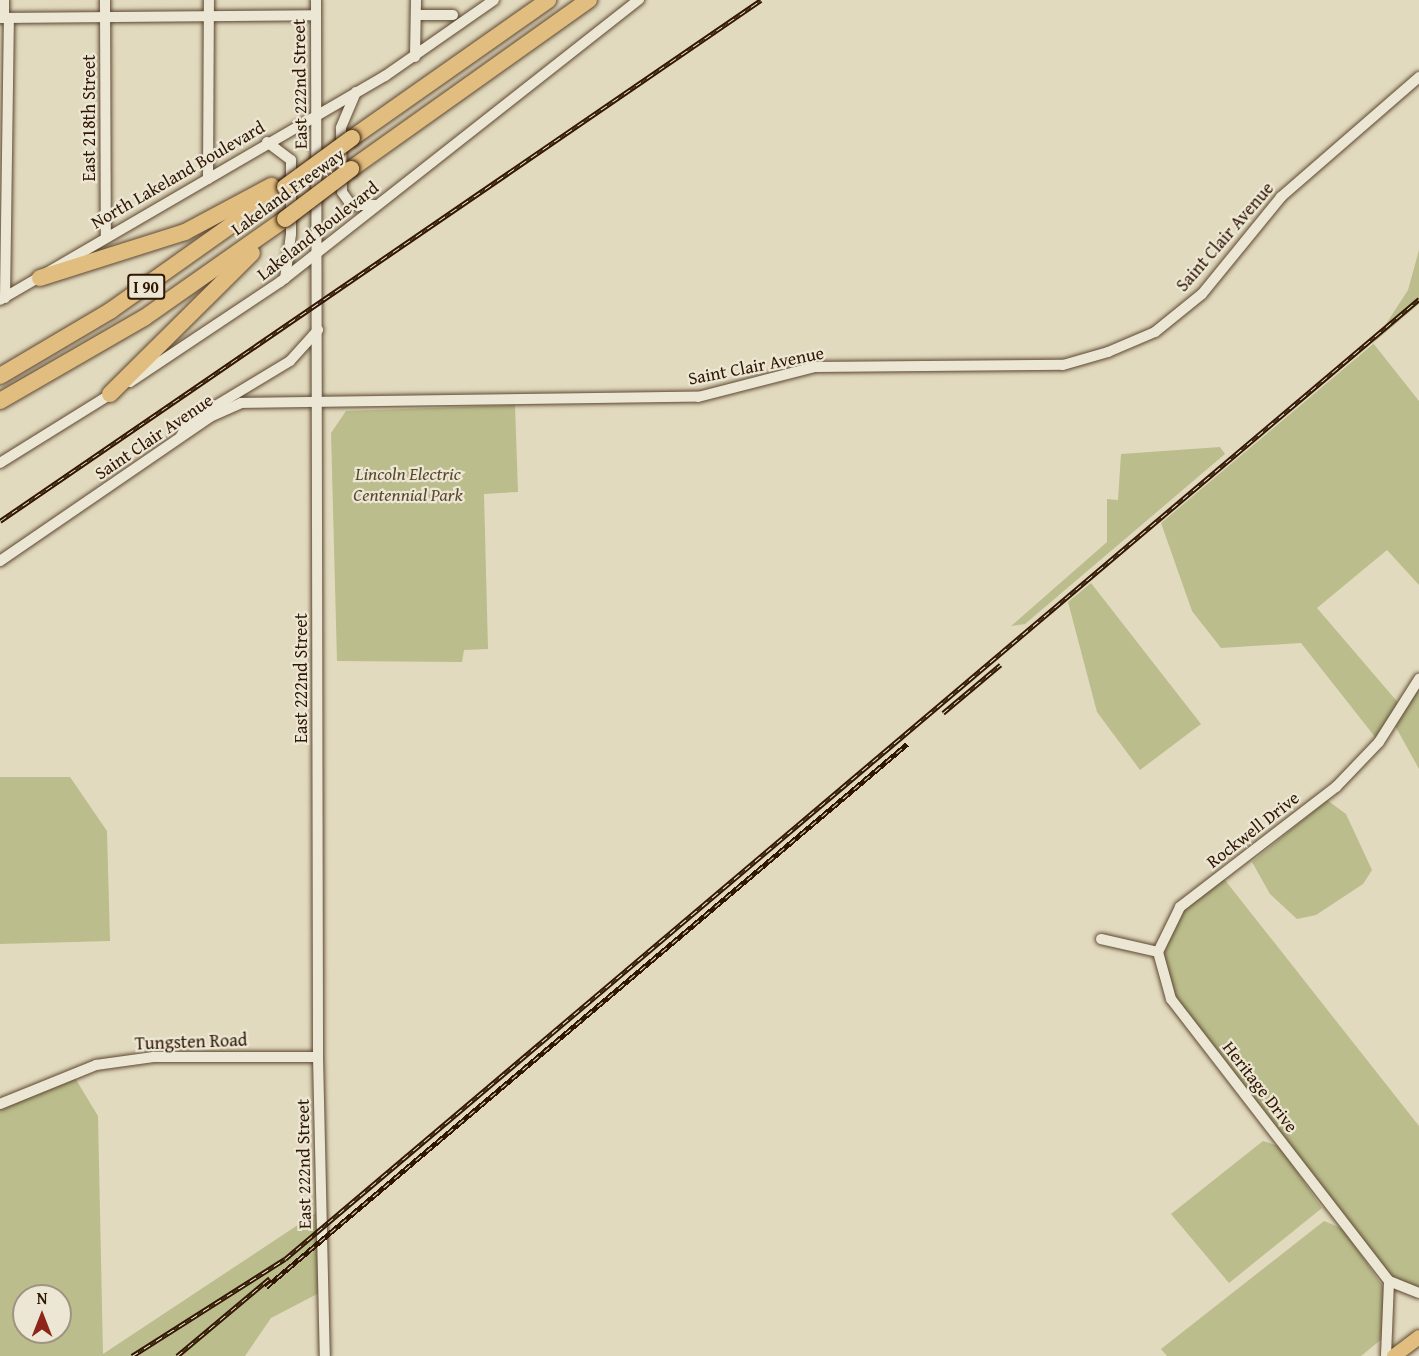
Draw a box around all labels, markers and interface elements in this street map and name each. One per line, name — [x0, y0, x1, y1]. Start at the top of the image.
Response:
street label: East 222nd Street — [288, 19, 312, 149]
street label: East 218th Street — [78, 54, 100, 182]
street label: North Lakeland Boulevard — [87, 116, 269, 234]
street label: Lakeland Freeway — [227, 144, 349, 240]
street label: Lakeland Boulevard — [253, 177, 383, 285]
street label: Saint Clair Avenue — [1172, 178, 1278, 296]
road number: I 90 — [126, 274, 166, 300]
street label: Saint Clair Avenue — [686, 342, 826, 390]
street label: Saint Clair Avenue — [91, 389, 217, 485]
park label: Lincoln Electric Centennial Park — [353, 464, 463, 506]
street label: East 222nd Street — [290, 613, 312, 743]
street label: Rockwell Drive — [1202, 787, 1304, 873]
street label: Tungsten Road — [134, 1029, 248, 1055]
street label: Heritage Drive — [1218, 1037, 1302, 1137]
street label: East 222nd Street — [292, 1099, 316, 1229]
north arrow — [12, 1284, 72, 1344]
text: N — [37, 1286, 47, 1310]

